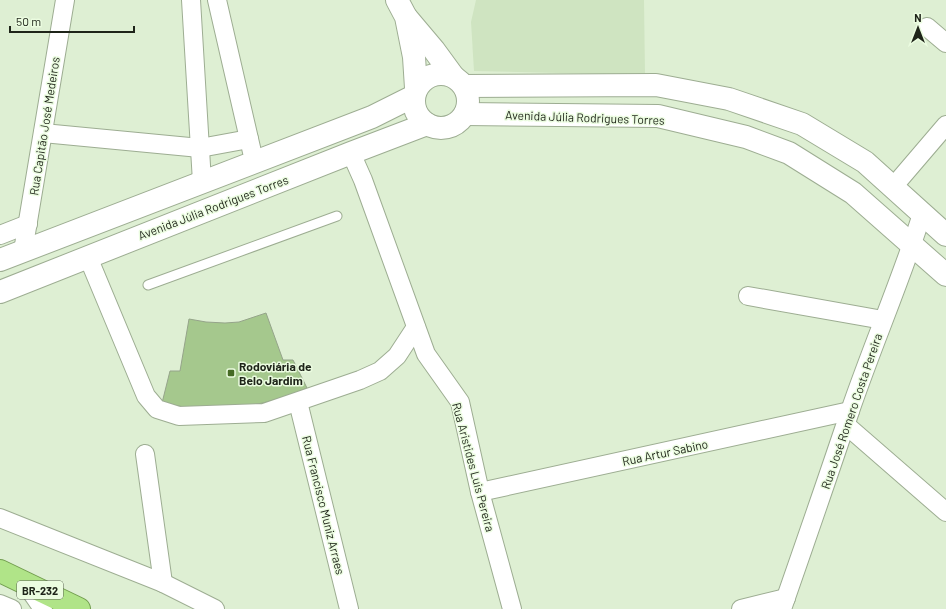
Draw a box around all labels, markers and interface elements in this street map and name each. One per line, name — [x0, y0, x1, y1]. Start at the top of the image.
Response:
scale bar — [10, 8, 134, 34]
north arrow — [898, 8, 938, 48]
text: N — [914, 11, 922, 24]
text: 50 m — [16, 14, 41, 28]
street label: Rua Capitão José Medeiros — [26, 55, 62, 196]
street label: Avenida Júlia Rodrigues Torres — [505, 107, 665, 127]
street label: Avenida Júlia Rodrigues Torres — [136, 172, 290, 242]
street label: Rua José Romero Costa Pereira — [818, 331, 884, 491]
place label: Rodoviária de Belo Jardim — [239, 359, 312, 387]
marker: Rodoviária de Belo Jardim — [226, 368, 236, 378]
street label: Rua Aristides Luis Pereira — [450, 401, 498, 533]
street label: Rua Francisco Muniz Arraes — [300, 434, 348, 576]
street label: Rua Artur Sabino — [621, 436, 709, 468]
road number: BR-232 — [17, 581, 63, 599]

